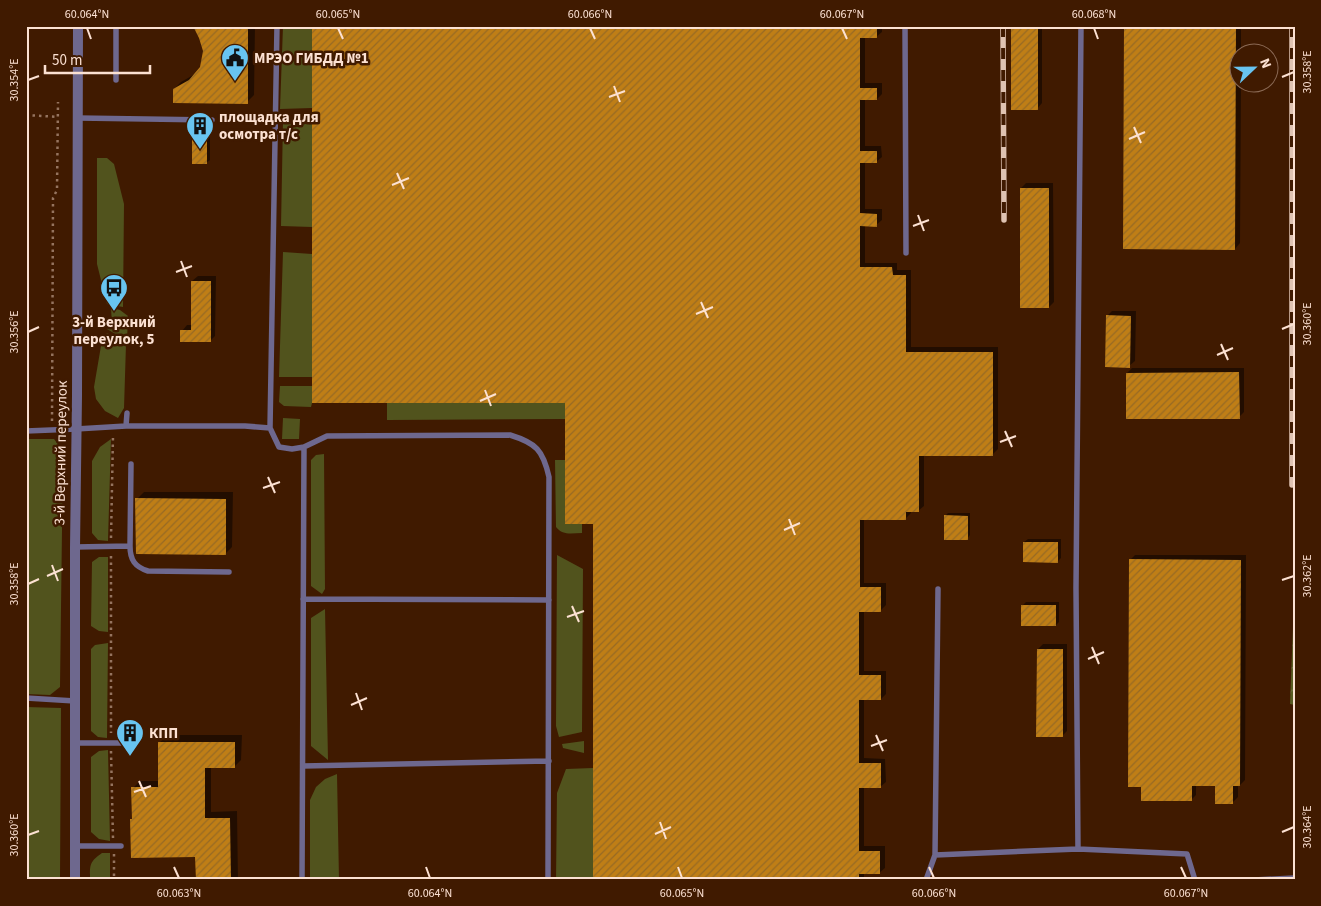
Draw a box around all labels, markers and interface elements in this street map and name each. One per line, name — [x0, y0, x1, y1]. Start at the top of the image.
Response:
text: 60.064°N — [65, 6, 109, 23]
text: 60.065°N — [316, 6, 360, 23]
text: 60.066°N — [568, 6, 612, 23]
text: 60.067°N — [820, 6, 864, 23]
text: 60.068°N — [1072, 6, 1116, 23]
scale bar — [45, 42, 150, 74]
north arrow — [1228, 42, 1278, 92]
public building icon: МРЭО ГИБДД №1 — [220, 43, 250, 82]
place label: МРЭО ГИБДД №1 — [254, 48, 369, 69]
text: 50 m — [52, 50, 82, 71]
text: 30.358°E — [1299, 50, 1316, 94]
text: N — [1254, 55, 1276, 72]
text: 30.354°E — [6, 58, 23, 102]
place label: площадка для осмотра т/с — [219, 107, 319, 145]
building icon: площадка для осмотра т/с — [185, 111, 215, 150]
bus stop icon: 3-й Верхний переулок, 5 — [99, 273, 129, 312]
text: 30.360°E — [1299, 302, 1316, 346]
text: 30.356°E — [6, 310, 23, 354]
place label: 3-й Верхний переулок, 5 — [72, 312, 156, 350]
street label: 3-й Верхний переулок — [49, 380, 73, 526]
text: 30.362°E — [1299, 554, 1316, 598]
text: 30.358°E — [6, 562, 23, 606]
building icon: КПП — [115, 718, 145, 757]
place label: КПП — [149, 723, 178, 744]
text: 30.364°E — [1299, 805, 1316, 849]
text: 30.360°E — [6, 813, 23, 857]
text: 60.063°N — [157, 885, 201, 902]
text: 60.064°N — [408, 885, 452, 902]
text: 60.065°N — [660, 885, 704, 902]
text: 60.066°N — [912, 885, 956, 902]
text: 60.067°N — [1164, 885, 1208, 902]

